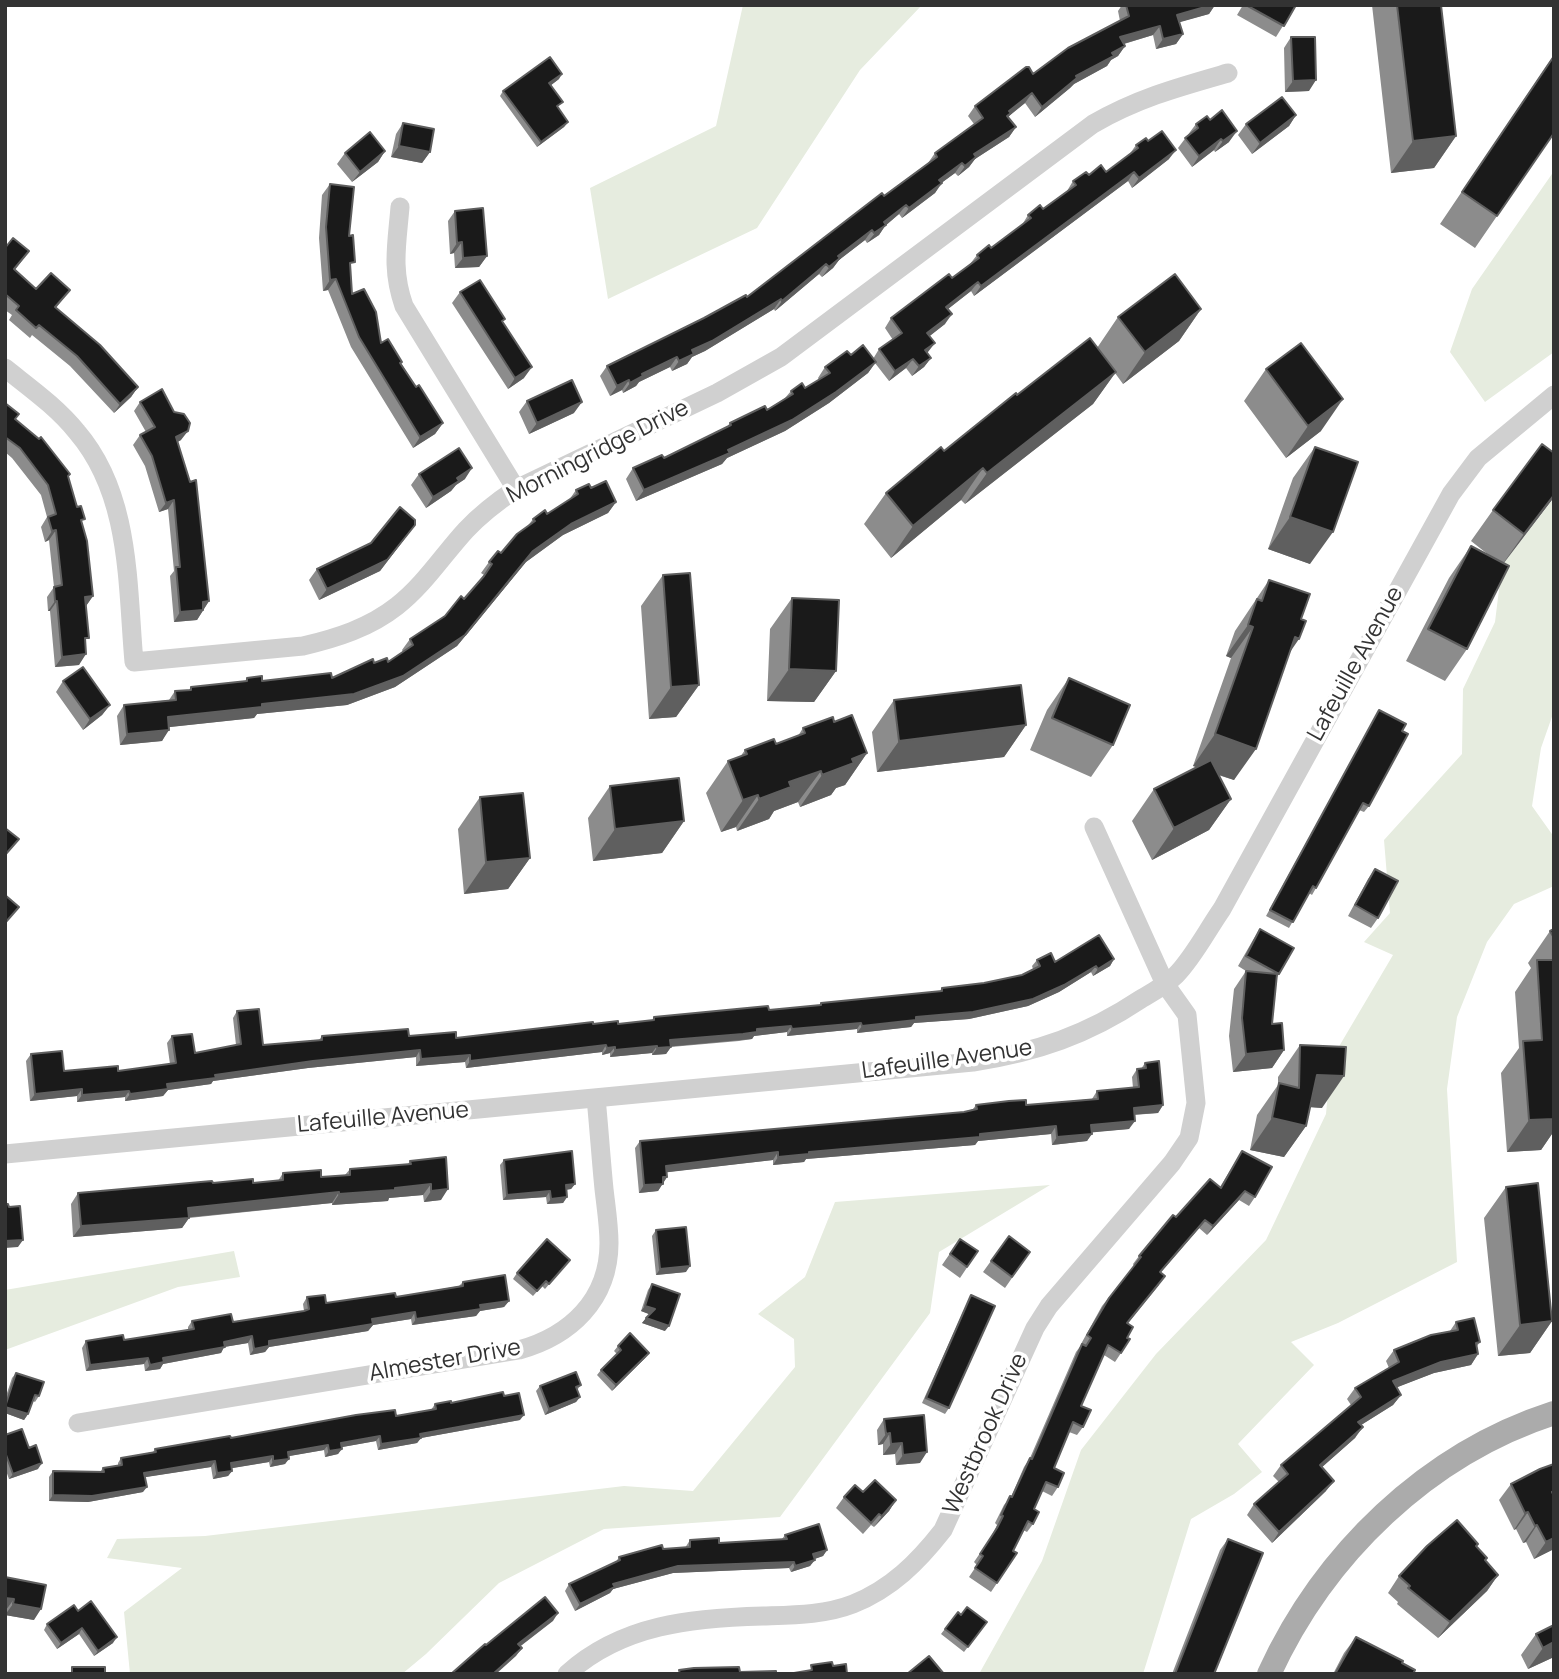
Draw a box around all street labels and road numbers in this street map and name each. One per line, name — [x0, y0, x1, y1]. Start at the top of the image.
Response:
street label: Morningridge Drive — [503, 394, 693, 510]
street label: Lafeuille Avenue — [1302, 582, 1410, 746]
street label: Lafeuille Avenue — [860, 1034, 1034, 1086]
street label: Lafeuille Avenue — [296, 1097, 470, 1139]
street label: Almester Drive — [367, 1334, 523, 1388]
street label: Westbrook Drive — [938, 1349, 1034, 1519]

